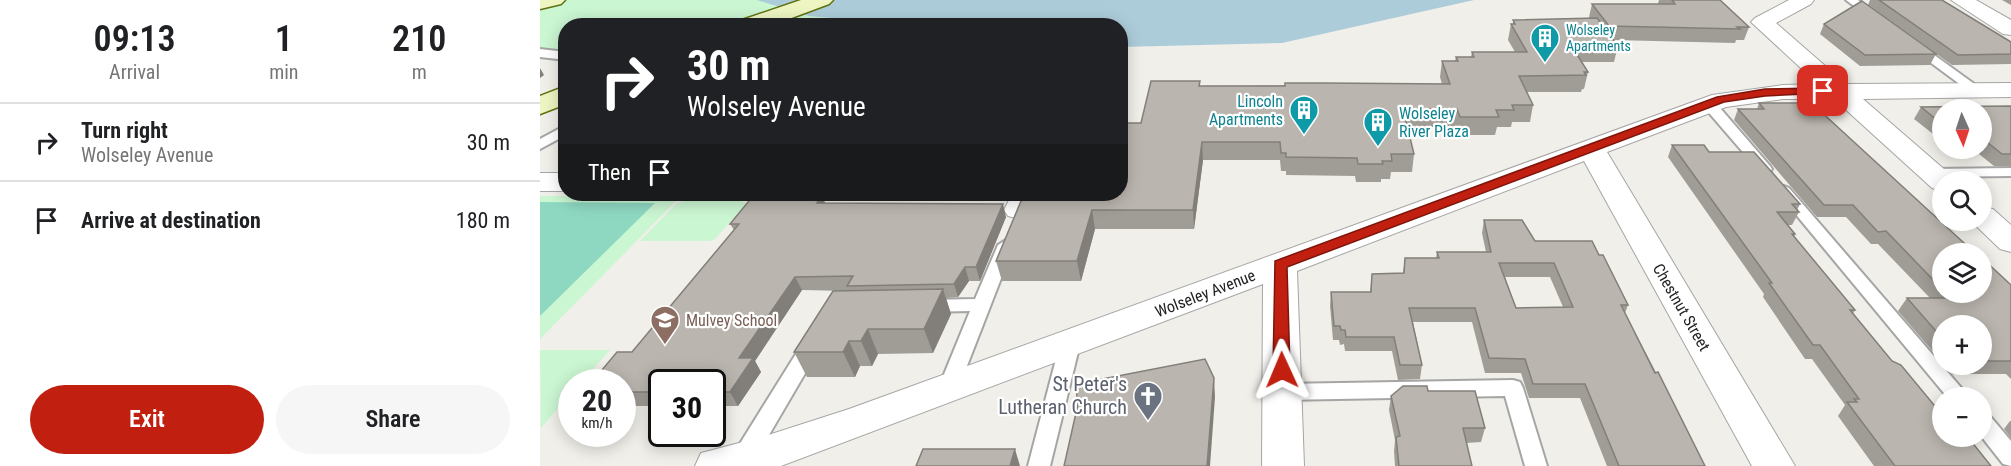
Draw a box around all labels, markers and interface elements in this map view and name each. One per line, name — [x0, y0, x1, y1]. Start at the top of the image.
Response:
text: 09:13 — [94, 18, 176, 60]
text: 1 — [275, 18, 293, 60]
text: 210 — [392, 18, 446, 60]
building icon: Wolseley Apartments — [1529, 22, 1561, 64]
place label: Wolseley Apartments — [1566, 22, 1631, 54]
text: 30 m — [687, 41, 770, 90]
icon: right — [588, 42, 666, 120]
text: Arrival — [109, 60, 160, 84]
text: min — [269, 60, 298, 84]
text: m — [412, 60, 427, 84]
pin — [1797, 65, 1848, 116]
icon: arrive — [1806, 74, 1839, 107]
text: Wolseley Avenue — [687, 91, 866, 123]
place label: Lincoln Apartments — [1209, 92, 1283, 129]
building icon: Lincoln Apartments — [1288, 94, 1320, 136]
north arrow — [1932, 99, 1992, 159]
map controls — [1932, 99, 1992, 447]
place label: Wolseley River Plaza — [1399, 104, 1469, 141]
building icon: Wolseley River Plaza — [1362, 106, 1394, 148]
text: Turn right — [81, 118, 168, 143]
icon: right — [30, 126, 63, 159]
text: 30 m — [467, 130, 510, 155]
text: Wolseley Avenue — [81, 143, 213, 167]
icon: arrive — [643, 156, 676, 189]
text: Then — [588, 160, 631, 185]
button: search — [1932, 171, 1992, 231]
icon: arrive — [30, 204, 63, 237]
text: Arrive at destination — [81, 208, 261, 233]
text: 180 m — [456, 208, 510, 233]
button: layers — [1932, 243, 1992, 303]
street label: Chestnut Street — [1649, 260, 1714, 355]
street label: Wolseley Avenue — [1152, 266, 1258, 321]
school or university icon: Mulvey School — [649, 304, 681, 346]
place label: Mulvey School — [686, 311, 777, 330]
button: + — [1932, 315, 1992, 375]
position arrow — [1250, 338, 1314, 402]
speed limit sign: 30 — [648, 369, 726, 447]
place label: St Peter's Lutheran Church — [998, 372, 1127, 419]
church icon: St Peter's Lutheran Church — [1132, 380, 1164, 422]
text: 20 — [582, 383, 612, 418]
button: Exit — [30, 385, 264, 454]
button: Share — [276, 385, 510, 454]
button: − — [1932, 387, 1992, 447]
text: km/h — [582, 414, 612, 432]

